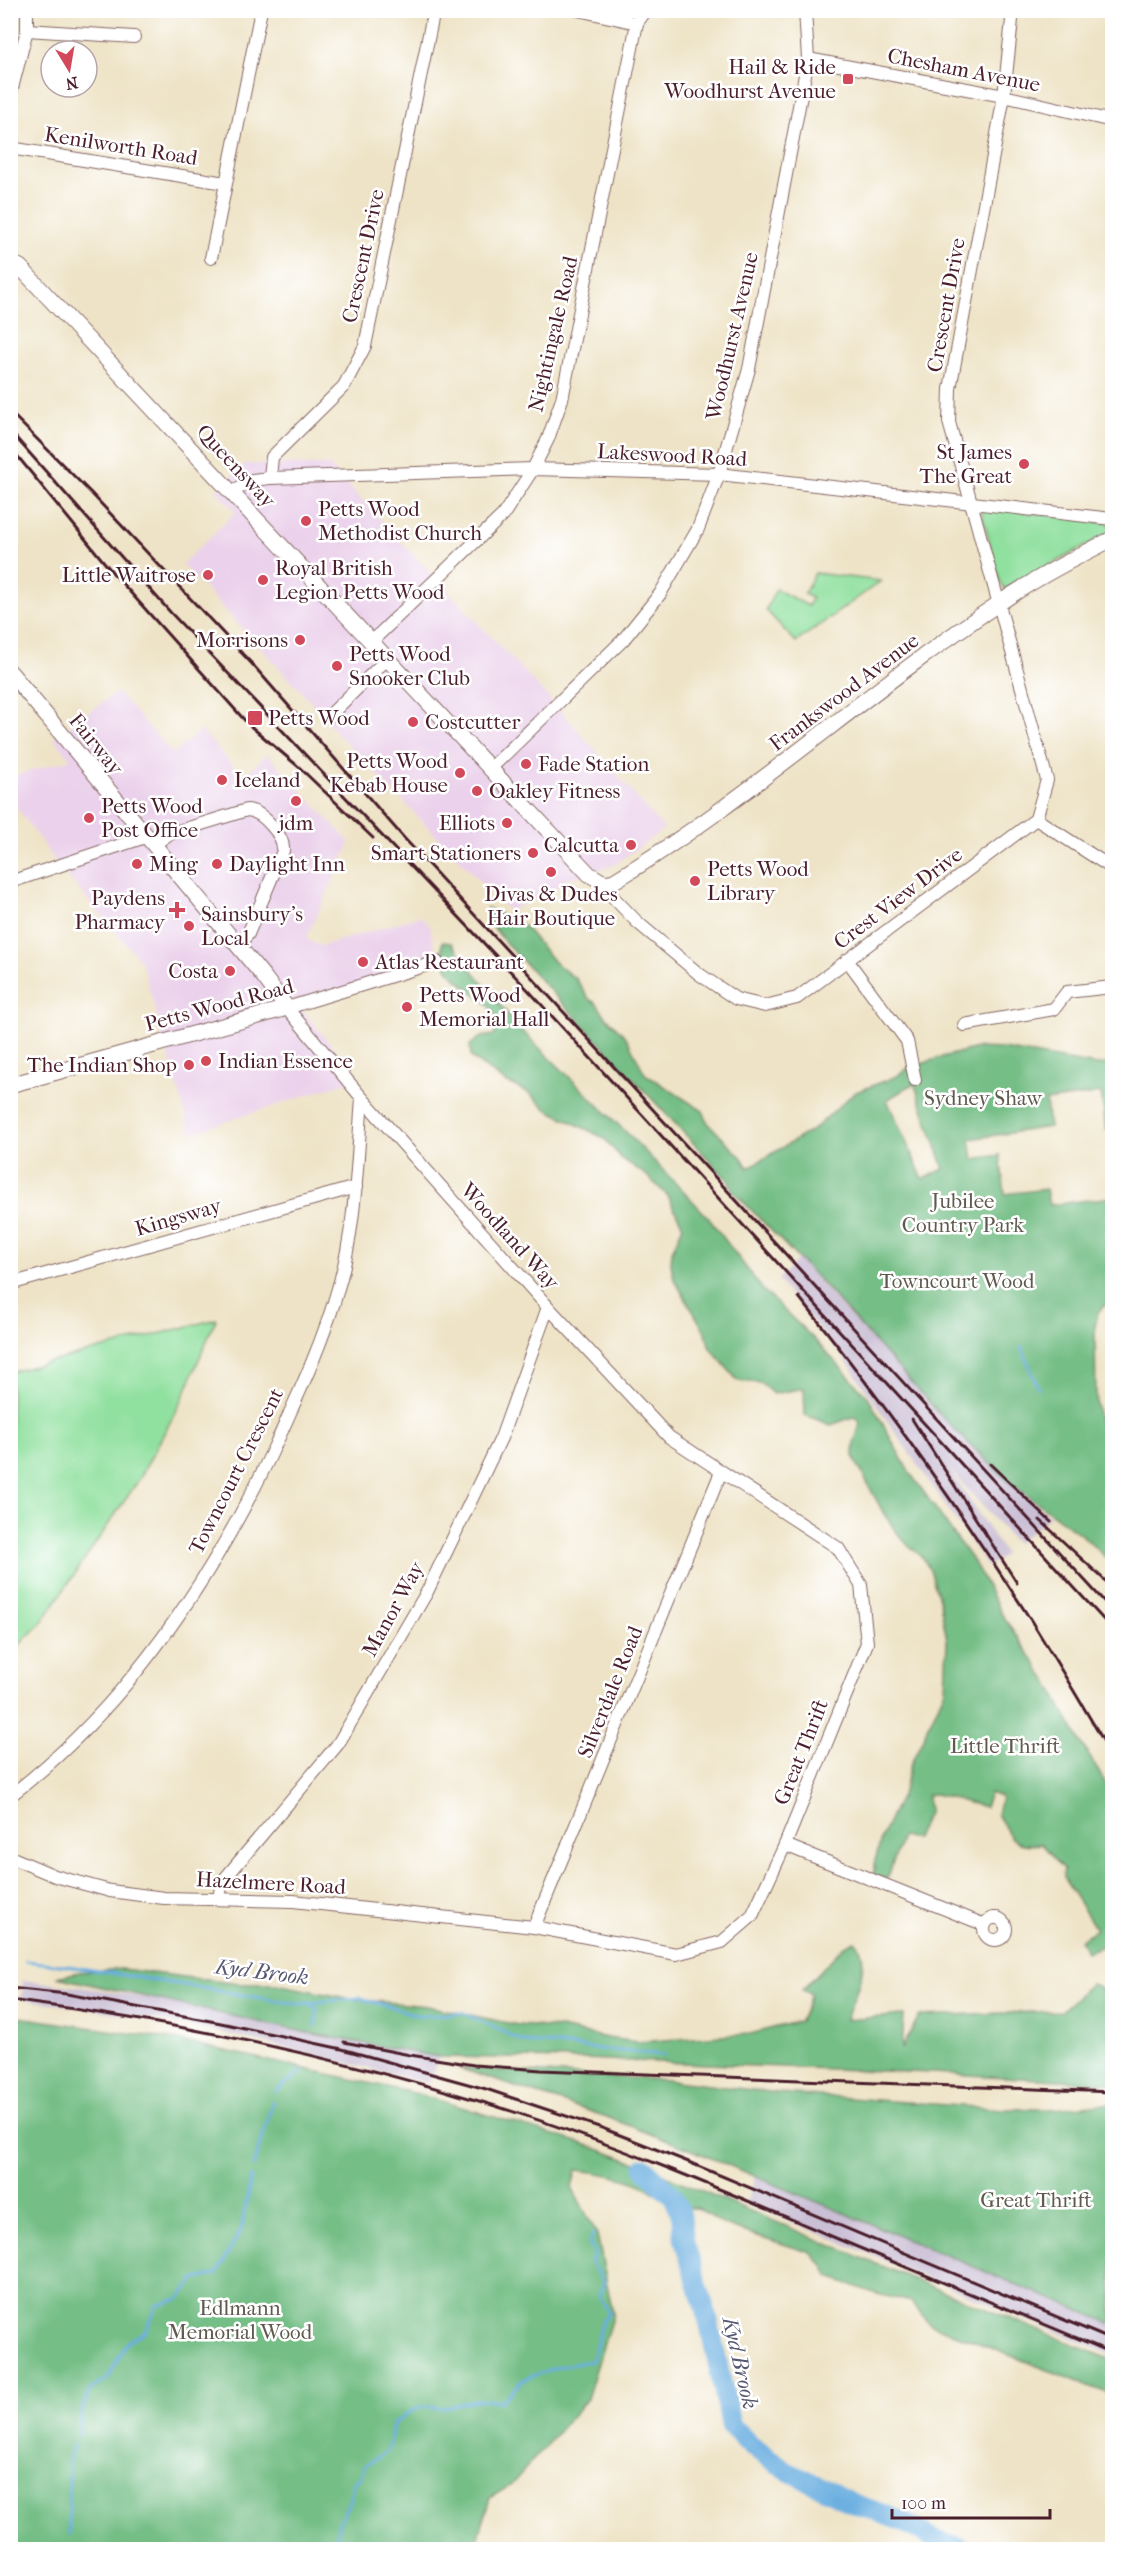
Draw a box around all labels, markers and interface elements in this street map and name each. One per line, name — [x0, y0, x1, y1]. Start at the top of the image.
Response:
north arrow — [39, 39, 99, 99]
street label: Chesham Avenue — [886, 43, 1042, 97]
place label: Hail & Ride Woodhurst Avenue — [663, 55, 836, 103]
marker: Hail & Ride Woodhurst Avenue — [841, 72, 855, 86]
text: N — [63, 73, 80, 94]
street label: Kenilworth Road — [43, 122, 200, 170]
street label: Crescent Drive — [337, 187, 389, 325]
street label: Crescent Drive — [922, 236, 970, 374]
street label: Woodhurst Avenue — [701, 250, 763, 423]
street label: Nightingale Road — [523, 253, 583, 414]
street label: Queensway — [192, 420, 281, 513]
street label: Lakeswood Road — [596, 439, 748, 471]
place label: St James The Great — [920, 440, 1012, 488]
marker: St James The Great — [1017, 457, 1031, 471]
place label: Petts Wood Methodist Church — [318, 497, 482, 545]
marker: Petts Wood Methodist Church — [299, 514, 313, 528]
place label: Royal British Legion Petts Wood — [275, 556, 445, 604]
place label: Little Waitrose — [62, 563, 196, 587]
marker: Little Waitrose — [201, 568, 215, 582]
marker: Royal British Legion Petts Wood — [256, 573, 270, 587]
place label: Morrisons — [196, 628, 288, 652]
street label: Frankswood Avenue — [765, 628, 923, 756]
marker: Morrisons — [293, 633, 307, 647]
place label: Petts Wood Snooker Club — [349, 642, 470, 690]
marker: Petts Wood Snooker Club — [330, 659, 344, 673]
place label: Petts Wood — [268, 706, 370, 730]
street label: Fairway — [64, 708, 129, 780]
marker: Petts Wood — [246, 709, 264, 727]
place label: Costcutter — [425, 710, 520, 734]
marker: Costcutter — [406, 715, 420, 729]
place label: Petts Wood Kebab House — [330, 749, 449, 797]
place label: Fade Station — [538, 752, 649, 776]
marker: Fade Station — [519, 757, 533, 771]
marker: Petts Wood Kebab House — [453, 766, 467, 780]
place label: Iceland — [234, 768, 301, 792]
marker: Iceland — [215, 773, 229, 787]
place label: Oakley Fitness — [489, 779, 621, 803]
marker: Oakley Fitness — [470, 784, 484, 798]
place label: Petts Wood Post Office — [101, 794, 203, 842]
marker: jdm — [289, 794, 303, 808]
marker: Petts Wood Post Office — [82, 811, 96, 825]
place label: jdm — [277, 811, 314, 835]
place label: Elliots — [439, 811, 495, 835]
marker: Elliots — [500, 816, 514, 830]
place label: Calcutta — [544, 833, 619, 857]
marker: Calcutta — [624, 838, 638, 852]
place label: Smart Stationers — [371, 841, 521, 865]
street label: Crest View Drive — [829, 842, 967, 954]
marker: Smart Stationers — [526, 846, 540, 860]
place label: Ming — [149, 852, 199, 876]
place label: Daylight Inn — [229, 852, 345, 876]
marker: Ming — [130, 857, 144, 871]
marker: Daylight Inn — [210, 857, 224, 871]
place label: Petts Wood Library — [707, 857, 809, 905]
marker: Divas & Dudes Hair Boutique — [544, 865, 558, 879]
marker: Petts Wood Library — [688, 874, 702, 888]
place label: Divas & Dudes Hair Boutique — [484, 882, 618, 930]
place label: Paydens Pharmacy — [74, 886, 166, 934]
place label: Sainsbury's Local — [201, 902, 303, 950]
marker: Paydens Pharmacy — [170, 903, 184, 917]
marker: Sainsbury's Local — [182, 919, 196, 933]
place label: Atlas Restaurant — [374, 950, 525, 974]
marker: Atlas Restaurant — [356, 955, 370, 969]
place label: Costa — [168, 959, 218, 983]
marker: Costa — [223, 964, 237, 978]
street label: Petts Wood Road — [142, 973, 297, 1036]
place label: Petts Wood Memorial Hall — [419, 983, 550, 1031]
marker: Petts Wood Memorial Hall — [400, 1000, 414, 1014]
place label: Indian Essence — [218, 1049, 353, 1073]
place label: The Indian Shop — [27, 1053, 177, 1077]
marker: Indian Essence — [199, 1054, 213, 1068]
marker: The Indian Shop — [182, 1058, 196, 1072]
park label: Sydney Shaw — [924, 1086, 1043, 1110]
street label: Woodland Way — [455, 1177, 565, 1295]
park label: Jubilee Country Park — [902, 1189, 1024, 1237]
street label: Kingsway — [132, 1193, 225, 1241]
park label: Towncourt Wood — [880, 1269, 1035, 1293]
street label: Towncourt Crescent — [184, 1384, 288, 1558]
street label: Manor Way — [357, 1557, 429, 1661]
street label: Silverdale Road — [573, 1622, 648, 1761]
street label: Great Thrift — [769, 1695, 833, 1808]
park label: Little Thrift — [950, 1734, 1061, 1758]
street label: Hazelmere Road — [196, 1867, 347, 1899]
water label: Kyd Brook — [212, 1953, 310, 1991]
park label: Great Thrift — [980, 2188, 1092, 2212]
park label: Edlmann Memorial Wood — [168, 2296, 313, 2344]
water label: Kyd Brook — [716, 2312, 763, 2412]
scale bar — [892, 2482, 1050, 2520]
text: 100 m — [901, 2493, 946, 2514]

